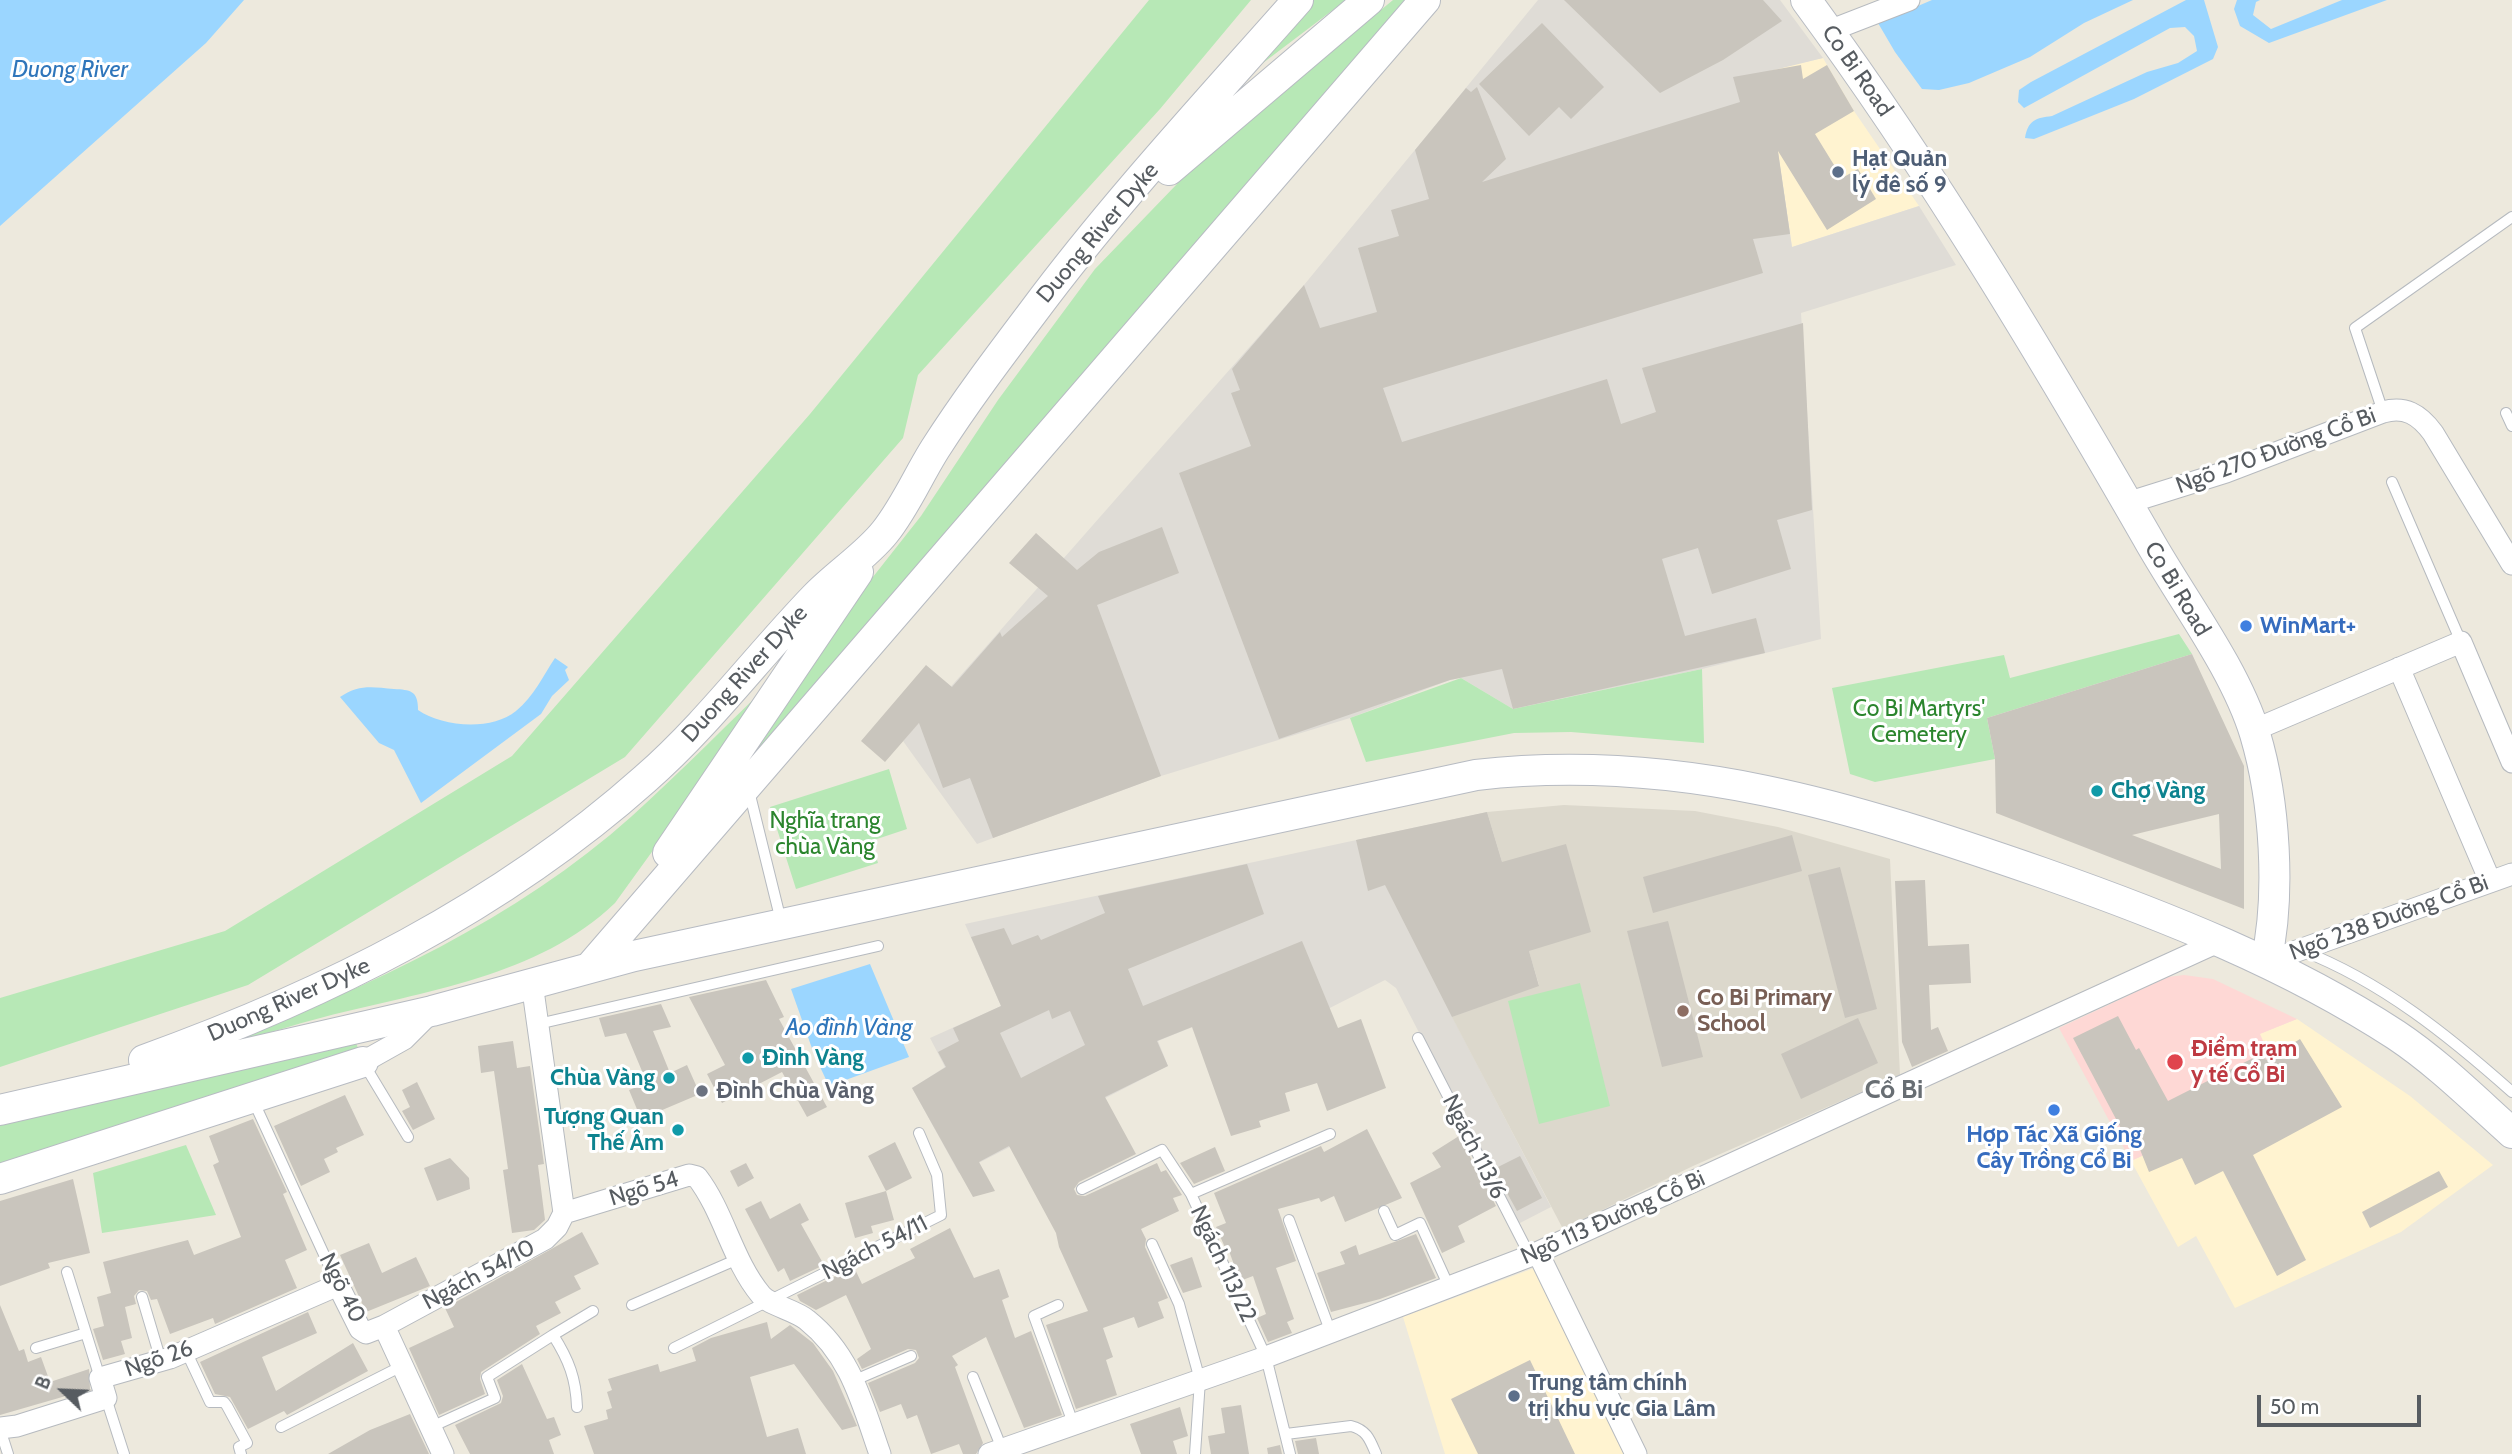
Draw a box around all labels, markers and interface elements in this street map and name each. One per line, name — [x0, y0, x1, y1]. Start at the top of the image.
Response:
street label: Co Bi Road — [1816, 20, 1898, 122]
water label: Duong River — [12, 56, 128, 84]
place label: Hạt Quản lý đê số 9 — [1852, 145, 1947, 199]
street label: Duong River Dyke — [1031, 157, 1165, 309]
marker: Hạt Quản lý đê số 9 — [1830, 164, 1846, 180]
street label: Ngõ 270 Đường Cổ Bi — [2172, 402, 2380, 500]
street label: Co Bi Road — [2138, 537, 2216, 641]
street label: Duong River Dyke — [676, 600, 814, 748]
place label: WinMart+ — [2260, 612, 2356, 640]
marker: WinMart+ — [2238, 618, 2254, 634]
park label: Co Bi Martyrs' Cemetery — [1853, 695, 1985, 749]
place label: Chợ Vàng — [2111, 777, 2205, 805]
marker: Chợ Vàng — [2089, 783, 2105, 799]
park label: Nghĩa trang chùa Vàng — [769, 807, 881, 861]
street label: Ngõ 238 Đường Cổ Bi — [2286, 869, 2492, 967]
street label: Duong River Dyke — [204, 952, 374, 1048]
place label: Co Bi Primary School — [1697, 984, 1832, 1038]
marker: Co Bi Primary School — [1675, 1003, 1691, 1019]
water label: Ao đình Vàng — [785, 1014, 913, 1042]
place label: Điểm trạm y tế Cổ Bi — [2191, 1035, 2297, 1089]
place label: Đình Vàng — [762, 1044, 864, 1072]
marker: Đình Vàng — [740, 1050, 756, 1066]
marker: Điểm trạm y tế Cổ Bi — [2165, 1052, 2185, 1072]
place label: Chùa Vàng — [550, 1064, 655, 1092]
marker: Chùa Vàng — [661, 1070, 677, 1086]
district label: Cổ Bi — [1865, 1074, 1923, 1106]
place label: Đình Chùa Vàng — [716, 1077, 874, 1105]
marker: Đình Chùa Vàng — [694, 1083, 710, 1099]
street label: Ngách 113/6 — [1436, 1090, 1512, 1204]
marker: Hợp Tác Xã Giống Cây Trồng Cổ Bi — [2046, 1102, 2062, 1118]
place label: Tượng Quan Thế Âm — [544, 1103, 664, 1157]
place label: Hợp Tác Xã Giống Cây Trồng Cổ Bi — [1966, 1121, 2142, 1175]
marker: Tượng Quan Thế Âm — [670, 1122, 686, 1138]
street label: Ngõ 54 — [606, 1165, 682, 1213]
street label: Ngõ 113 Đường Cổ Bi — [1517, 1165, 1709, 1271]
street label: Ngách 113/22 — [1184, 1201, 1262, 1327]
street label: Ngách 54/11 — [818, 1210, 932, 1286]
street label: Ngách 54/10 — [418, 1234, 540, 1316]
street label: Ngõ 40 — [313, 1249, 371, 1327]
street label: Ngõ 26 — [121, 1335, 197, 1383]
north arrow — [28, 1356, 98, 1426]
place label: Trung tâm chính trị khu vực Gia Lâm — [1528, 1369, 1716, 1423]
text: B — [30, 1373, 56, 1393]
scale bar — [2260, 1380, 2424, 1424]
marker: Trung tâm chính trị khu vực Gia Lâm — [1506, 1388, 1522, 1404]
text: 50 m — [2270, 1394, 2319, 1419]

